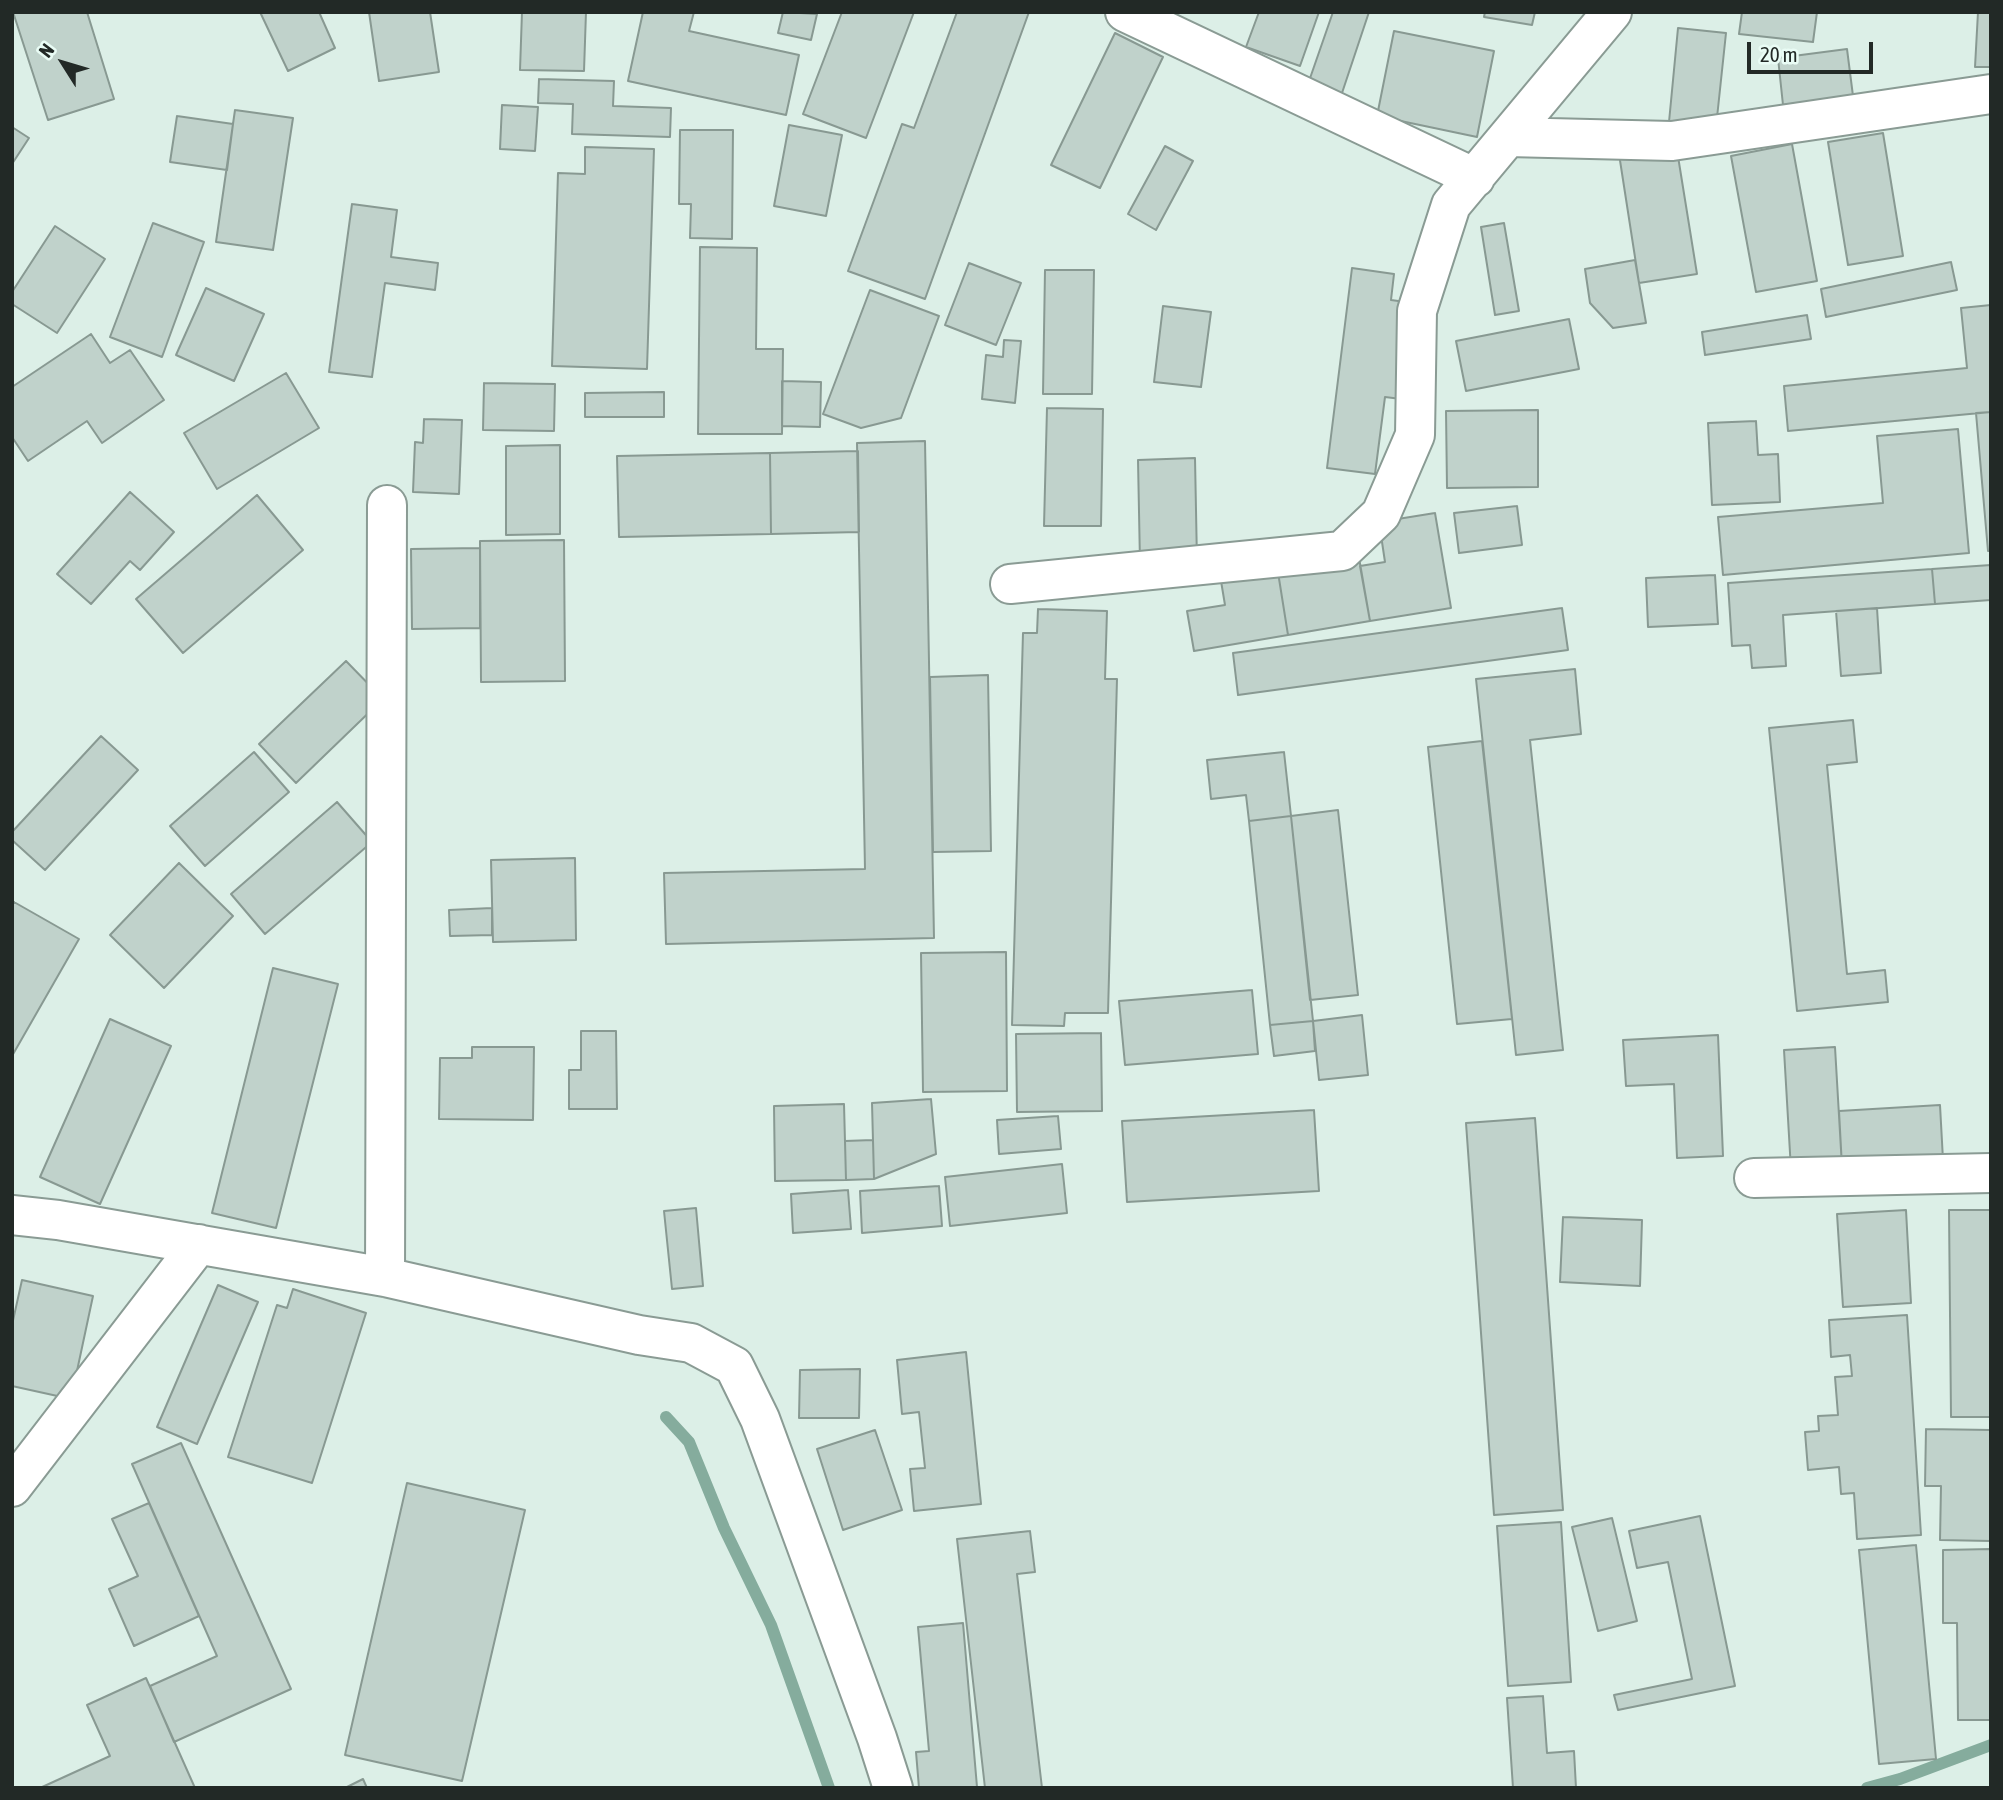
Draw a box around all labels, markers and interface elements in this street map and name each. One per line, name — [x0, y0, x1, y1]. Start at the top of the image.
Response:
north arrow — [28, 28, 98, 98]
scale bar — [1751, 28, 1877, 72]
text: N — [34, 39, 58, 61]
text: 20 m — [1760, 42, 1798, 66]

